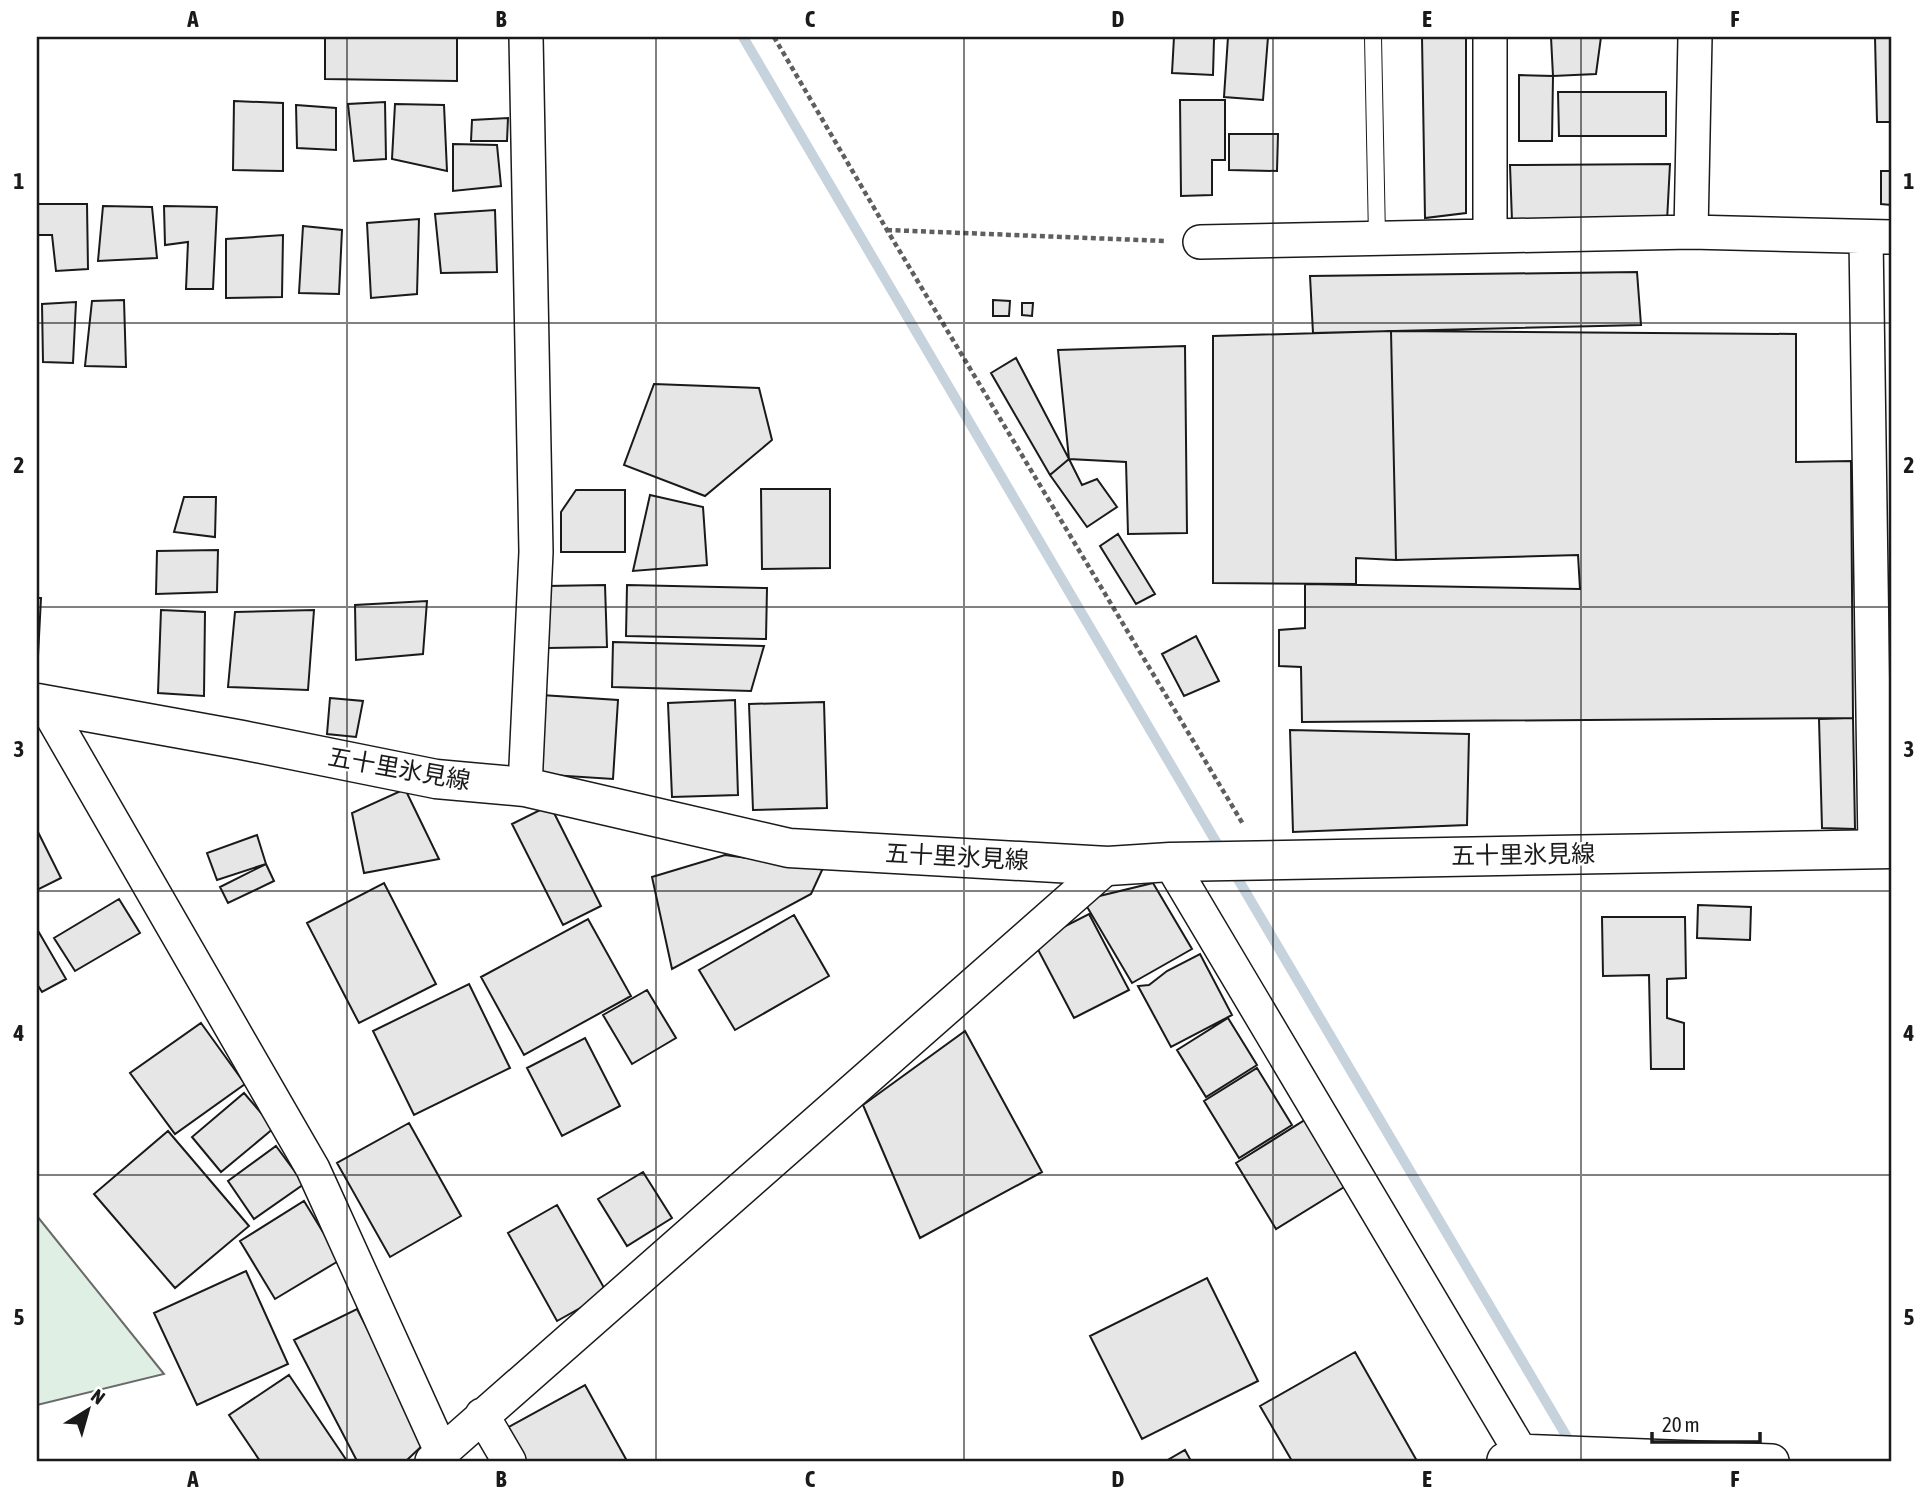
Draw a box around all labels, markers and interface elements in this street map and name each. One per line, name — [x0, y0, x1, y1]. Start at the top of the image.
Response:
text: A — [186, 6, 199, 32]
text: B — [496, 6, 507, 32]
text: C — [805, 6, 816, 32]
text: D — [1112, 6, 1125, 32]
text: E — [1422, 6, 1432, 32]
text: F — [1730, 6, 1740, 32]
text: 1 — [14, 168, 25, 194]
text: 1 — [1904, 168, 1915, 194]
text: 2 — [14, 452, 24, 478]
text: 2 — [1904, 452, 1914, 478]
text: 3 — [14, 736, 24, 762]
text: 3 — [1904, 736, 1914, 762]
street label: 五十里氷見線 — [326, 743, 472, 794]
street label: 五十里氷見線 — [884, 839, 1030, 874]
street label: 五十里氷見線 — [1451, 840, 1595, 869]
text: 4 — [13, 1020, 25, 1046]
text: 4 — [1903, 1020, 1915, 1046]
text: 5 — [14, 1304, 25, 1330]
text: 5 — [1904, 1304, 1915, 1330]
north arrow — [52, 1376, 122, 1446]
text: N — [87, 1384, 109, 1409]
scale bar — [1652, 1400, 1760, 1444]
text: 20 m — [1662, 1412, 1700, 1436]
text: A — [186, 1466, 199, 1492]
text: B — [496, 1466, 507, 1492]
text: C — [805, 1466, 816, 1492]
text: D — [1112, 1466, 1125, 1492]
text: E — [1422, 1466, 1432, 1492]
text: F — [1730, 1466, 1740, 1492]

